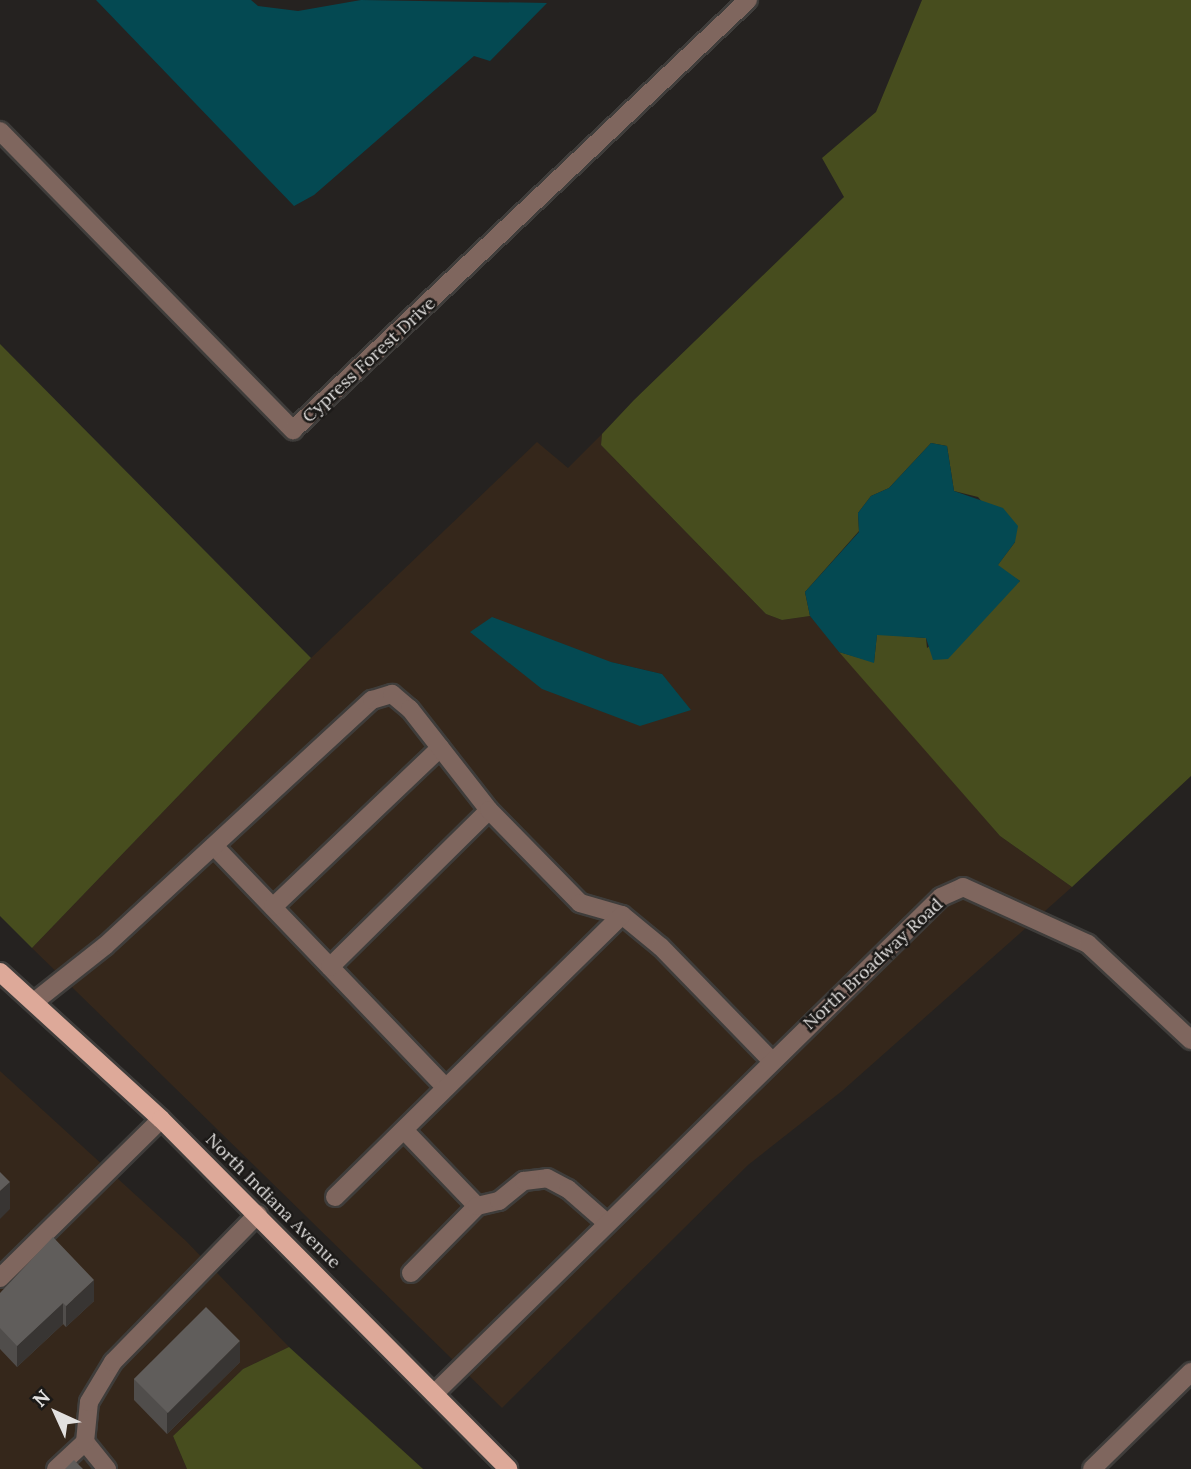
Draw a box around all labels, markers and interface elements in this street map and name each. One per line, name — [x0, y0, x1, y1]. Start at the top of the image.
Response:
street label: Cypress Forest Drive — [298, 293, 440, 427]
street label: North Broadway Road — [799, 894, 947, 1034]
street label: North Indiana Avenue — [201, 1129, 345, 1273]
north arrow — [21, 1378, 91, 1448]
text: N — [27, 1384, 55, 1412]

